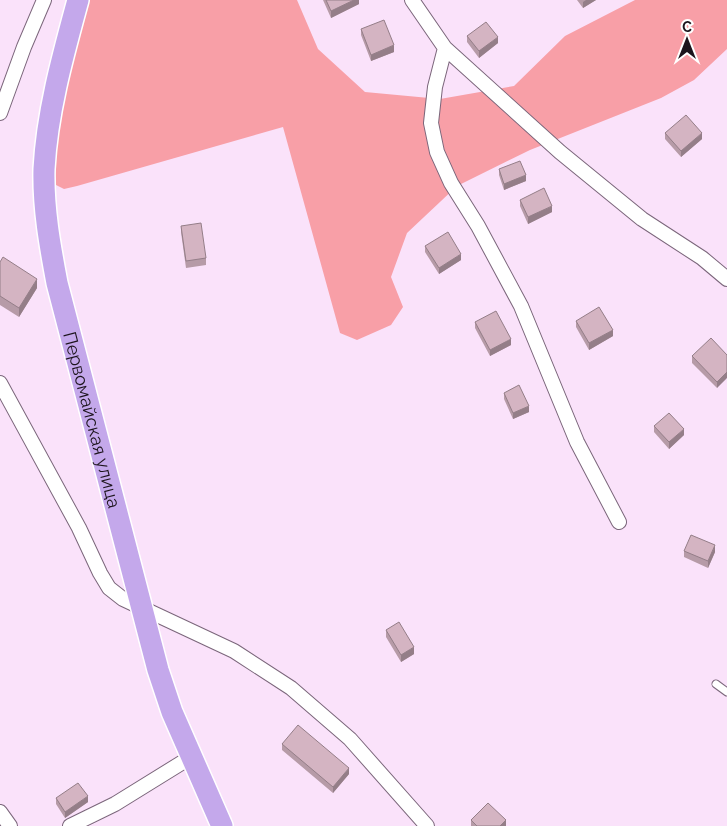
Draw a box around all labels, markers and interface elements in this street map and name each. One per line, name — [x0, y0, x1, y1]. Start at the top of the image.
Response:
north arrow — [662, 15, 712, 65]
text: С — [682, 19, 692, 35]
street label: Первомайская улица — [60, 329, 126, 510]

